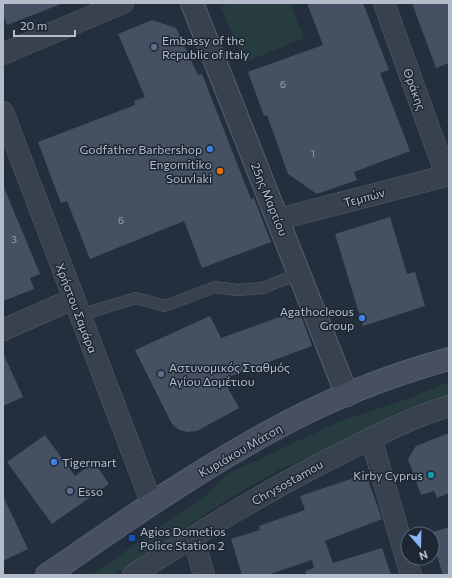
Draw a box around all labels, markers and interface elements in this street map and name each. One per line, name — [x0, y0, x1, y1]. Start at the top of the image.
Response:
scale bar — [14, 12, 75, 38]
text: 20 m — [20, 18, 47, 32]
place label: Embassy of the Republic of Italy — [162, 33, 249, 61]
marker: Embassy of the Republic of Italy — [149, 42, 159, 52]
street label: Θράκης — [401, 66, 429, 112]
house number: 6 — [280, 78, 286, 90]
place label: Godfather Barbershop — [80, 142, 202, 156]
marker: Godfather Barbershop — [205, 144, 215, 154]
house number: 1 — [311, 147, 315, 159]
place label: Engomitiko Souvlaki — [149, 157, 212, 185]
street label: 25ης Μαρτίου — [249, 160, 291, 238]
marker: Engomitiko Souvlaki — [215, 166, 225, 176]
street label: Τεμπών — [342, 185, 386, 209]
house number: 6 — [118, 214, 124, 226]
house number: 3 — [11, 233, 17, 245]
street label: Χρήστου Σαμάρα — [53, 261, 101, 355]
place label: Agathocleous Group — [280, 304, 354, 332]
marker: Agathocleous Group — [357, 313, 367, 323]
place label: Αστυνομικός Σταθμός Αγίου Δομέτιου — [169, 360, 290, 388]
marker: Αστυνομικός Σταθμός Αγίου Δομέτιου — [156, 369, 166, 379]
street label: Κυριάκου Μάτση — [196, 420, 284, 480]
place label: Tigermart — [62, 455, 117, 469]
marker: Tigermart — [49, 457, 59, 467]
street label: Chrysostamou — [249, 457, 325, 507]
place label: Kirby Cyprus — [353, 468, 423, 482]
marker: Kirby Cyprus — [426, 470, 436, 480]
place label: Esso — [78, 484, 103, 498]
marker: Esso — [65, 486, 75, 496]
place label: Agios Dometios Police Station 2 — [140, 524, 226, 552]
north arrow — [400, 526, 440, 566]
marker: Agios Dometios Police Station 2 — [127, 533, 137, 543]
text: N — [417, 548, 430, 563]

